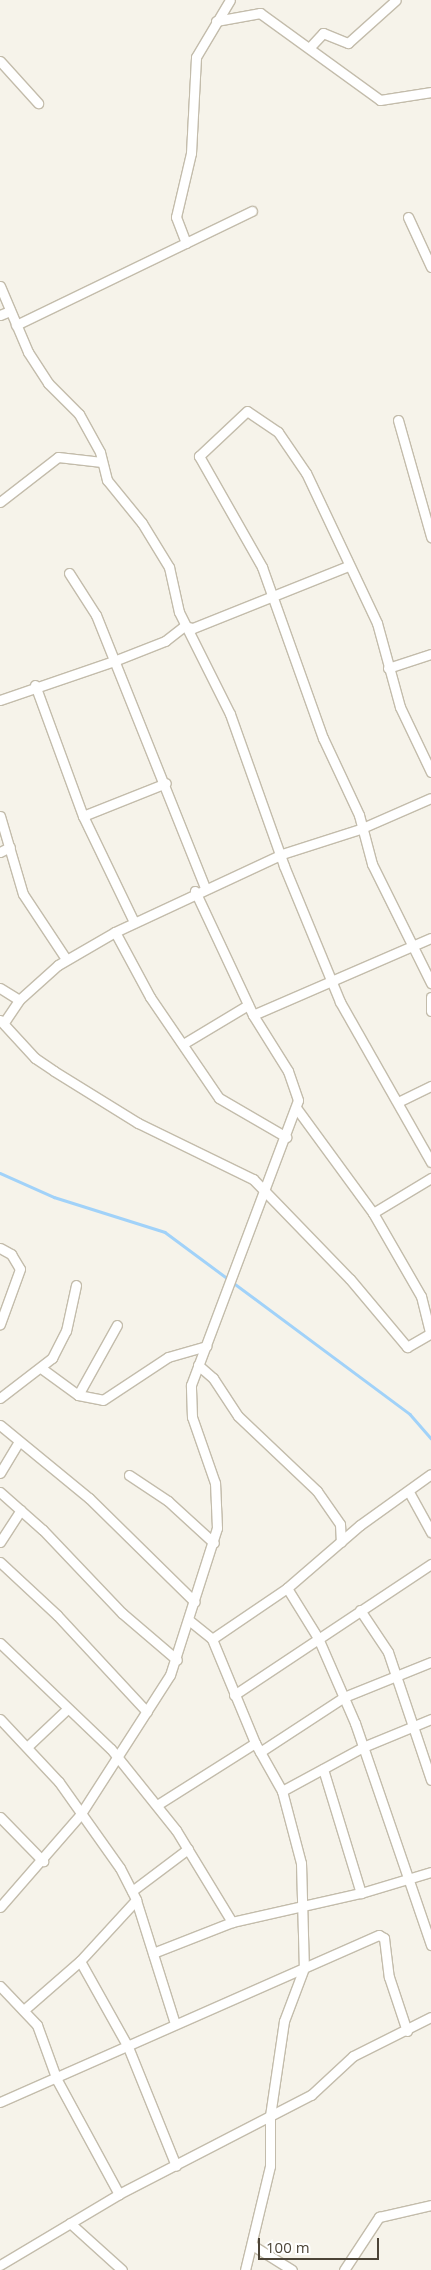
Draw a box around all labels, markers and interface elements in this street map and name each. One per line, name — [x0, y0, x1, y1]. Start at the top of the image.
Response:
scale bar — [261, 2228, 382, 2260]
text: 100 m — [266, 2237, 310, 2257]

